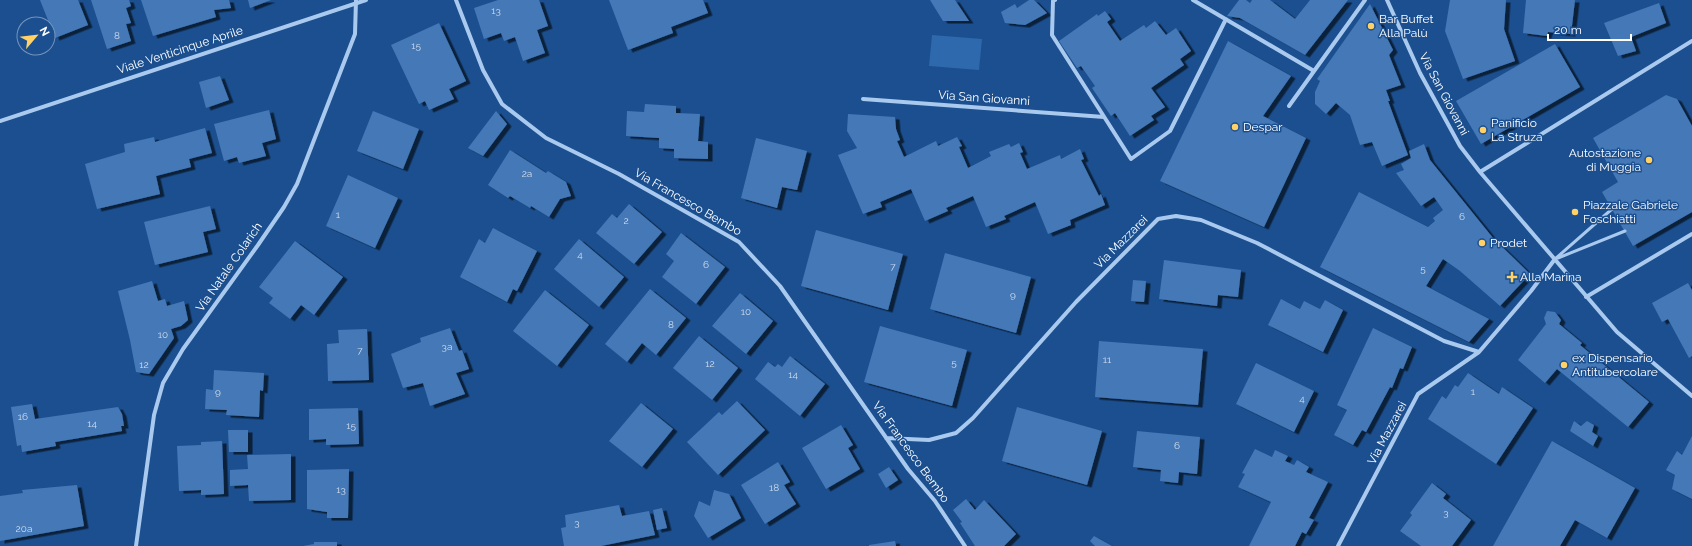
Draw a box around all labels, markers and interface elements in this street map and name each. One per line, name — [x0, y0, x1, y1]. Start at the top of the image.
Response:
house number: 13 — [491, 5, 501, 16]
place label: Bar Buffet Alla Palù — [1379, 12, 1433, 40]
north arrow — [16, 16, 56, 56]
scale bar — [1548, 16, 1631, 42]
marker: Bar Buffet Alla Palù — [1366, 21, 1376, 31]
street label: Viale Venticinque Aprile — [115, 23, 245, 77]
text: 20 m — [1554, 23, 1582, 37]
text: N — [37, 25, 52, 38]
house number: 8 — [114, 30, 120, 41]
house number: 15 — [411, 40, 421, 51]
street label: Via San Giovanni — [1416, 50, 1472, 138]
street label: Via San Giovanni — [938, 88, 1030, 108]
place label: Panificio La Struza — [1491, 116, 1543, 144]
place label: Despar — [1243, 120, 1283, 134]
marker: Despar — [1230, 122, 1240, 132]
marker: Panificio La Struza — [1478, 125, 1488, 135]
place label: Autostazione di Muggia — [1569, 146, 1641, 174]
marker: Autostazione di Muggia — [1644, 155, 1654, 165]
street label: Via Francesco Bembo — [632, 166, 744, 238]
house number: 2a — [522, 168, 532, 179]
place label: Piazzale Gabriele Foschiatti — [1583, 198, 1678, 226]
marker: Piazzale Gabriele Foschiatti — [1570, 207, 1580, 217]
house number: 1 — [336, 209, 341, 220]
house number: 6 — [1459, 211, 1465, 222]
street label: Via Mazzarei — [1092, 213, 1150, 271]
house number: 2 — [623, 215, 629, 226]
street label: Via Natale Colarich — [193, 220, 265, 314]
place label: Prodet — [1490, 236, 1527, 250]
marker: Prodet — [1477, 238, 1487, 248]
house number: 4 — [577, 249, 583, 260]
house number: 6 — [703, 259, 709, 270]
house number: 7 — [890, 261, 896, 272]
house number: 5 — [1420, 263, 1426, 274]
place label: Alla Marina — [1520, 270, 1582, 284]
marker: Alla Marina — [1507, 272, 1517, 282]
house number: 9 — [1010, 289, 1016, 300]
house number: 10 — [741, 306, 751, 317]
house number: 8 — [668, 319, 674, 330]
house number: 10 — [158, 329, 168, 340]
house number: 3a — [442, 341, 452, 352]
house number: 7 — [357, 345, 363, 356]
place label: ex Dispensario Antitubercolare — [1572, 351, 1658, 379]
house number: 11 — [1103, 354, 1112, 365]
house number: 5 — [951, 357, 957, 368]
house number: 12 — [705, 358, 715, 369]
house number: 12 — [139, 359, 149, 370]
marker: ex Dispensario Antitubercolare — [1559, 360, 1569, 370]
house number: 14 — [788, 369, 798, 380]
house number: 9 — [215, 386, 221, 397]
house number: 1 — [1471, 386, 1476, 397]
house number: 4 — [1299, 393, 1305, 404]
street label: Via Francesco Bembo — [870, 399, 952, 505]
street label: Via Mazzarei — [1365, 399, 1409, 467]
house number: 16 — [18, 411, 28, 422]
house number: 14 — [87, 418, 97, 429]
house number: 15 — [346, 420, 356, 431]
house number: 6 — [1174, 440, 1180, 451]
house number: 18 — [769, 482, 779, 493]
house number: 13 — [336, 484, 346, 495]
house number: 3 — [1443, 507, 1449, 518]
house number: 3 — [574, 517, 580, 528]
house number: 20a — [16, 523, 32, 534]

